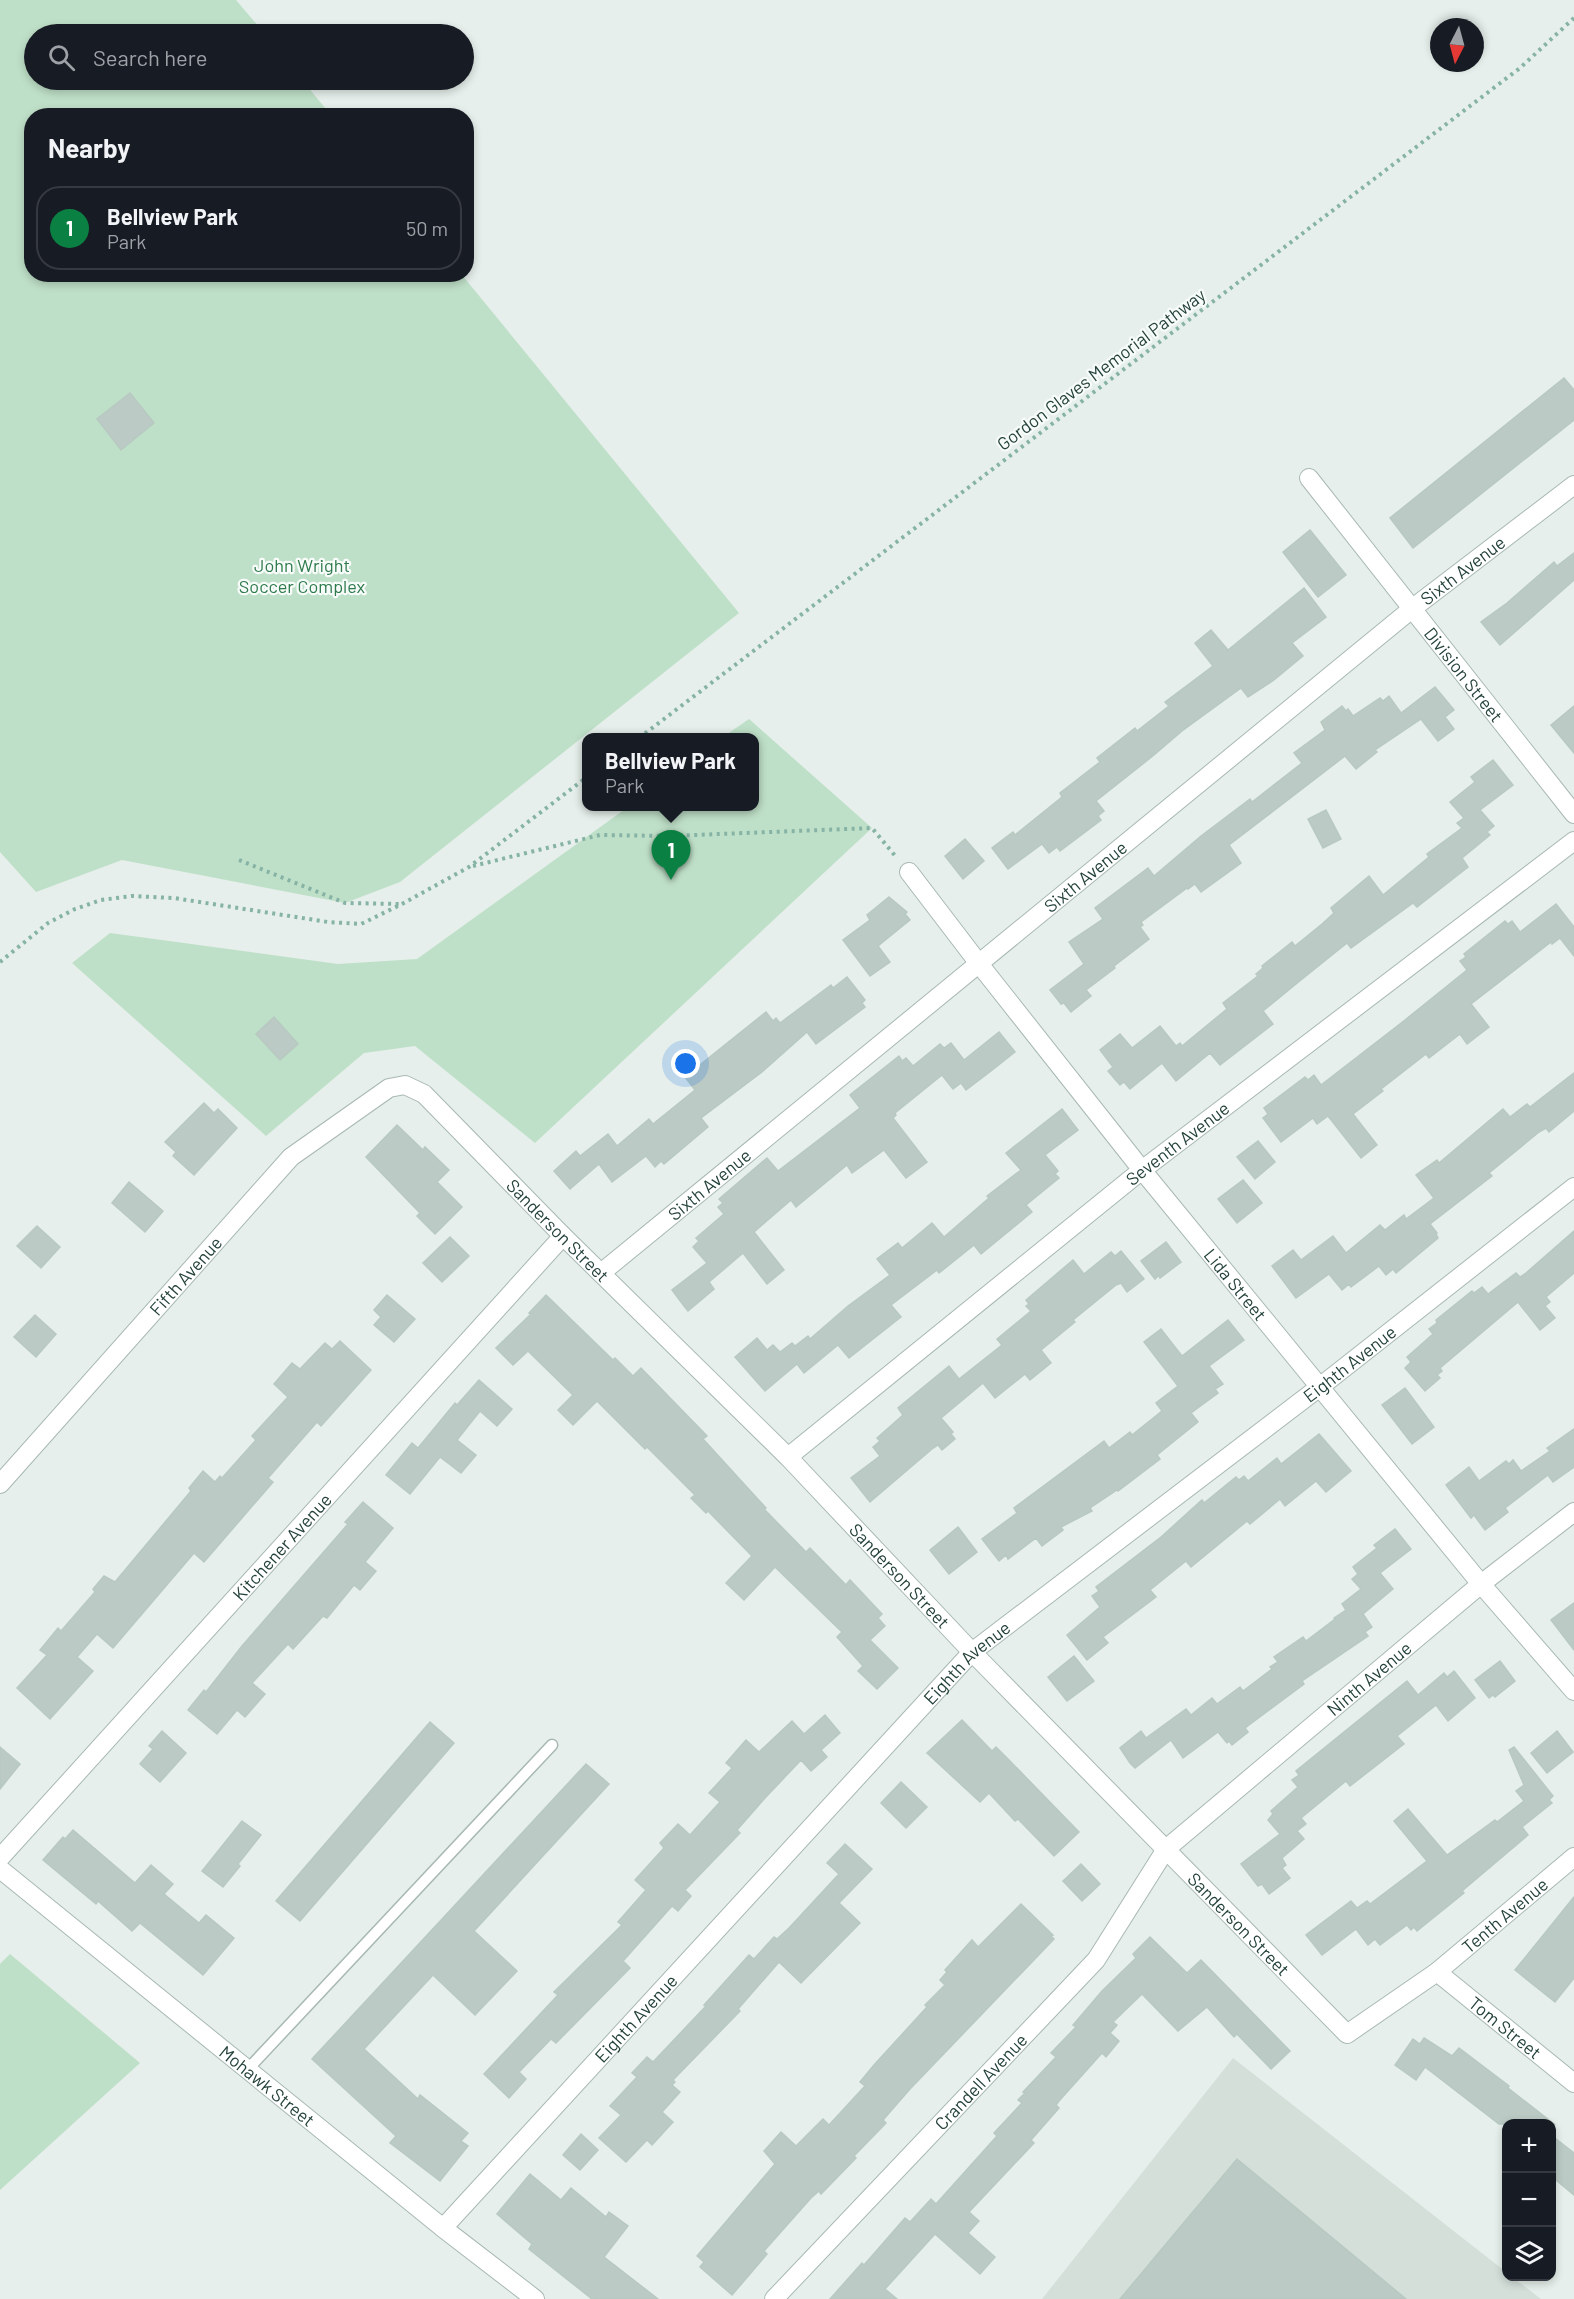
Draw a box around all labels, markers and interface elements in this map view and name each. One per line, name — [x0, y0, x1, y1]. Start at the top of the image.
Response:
north arrow — [1430, 18, 1484, 72]
search box — [24, 24, 474, 90]
icon: search — [45, 41, 78, 74]
text: Search here — [93, 44, 207, 70]
text: Nearby — [48, 132, 130, 163]
text: Bellview Park — [107, 203, 238, 229]
text: 1 — [66, 216, 73, 240]
text: 50 m — [406, 216, 448, 240]
text: Park — [107, 229, 146, 253]
street label: Gordon Glaves Memorial Pathway — [992, 283, 1210, 455]
street label: Sixth Avenue — [1416, 531, 1509, 609]
park label: John Wright Soccer Complex — [239, 554, 366, 597]
street label: Division Street — [1420, 623, 1508, 726]
popup — [582, 733, 759, 811]
text: Bellview Park — [605, 747, 736, 773]
text: Park — [605, 773, 644, 797]
pin: 1 — [652, 830, 690, 880]
street label: Sixth Avenue — [1039, 836, 1131, 917]
your location — [671, 1049, 700, 1078]
street label: Seventh Avenue — [1121, 1097, 1233, 1190]
street label: Sixth Avenue — [663, 1144, 755, 1225]
street label: Sanderson Street — [502, 1174, 614, 1286]
street label: Fifth Avenue — [145, 1232, 226, 1320]
street label: Lida Street — [1200, 1244, 1272, 1325]
street label: Eighth Avenue — [1299, 1320, 1400, 1407]
street label: Kitchener Avenue — [228, 1488, 336, 1605]
street label: Sanderson Street — [845, 1518, 955, 1633]
street label: Eighth Avenue — [919, 1616, 1014, 1709]
street label: Ninth Avenue — [1322, 1636, 1416, 1720]
street label: Sanderson Street — [1183, 1868, 1294, 1980]
street label: Tenth Avenue — [1457, 1873, 1552, 1958]
street label: Eighth Avenue — [590, 1969, 682, 2067]
street label: Tom Street — [1465, 1992, 1546, 2063]
street label: Crandell Avenue — [930, 2029, 1032, 2134]
street label: Mohawk Street — [215, 2040, 319, 2131]
map controls — [1502, 2119, 1556, 2281]
button: + — [1502, 2119, 1556, 2173]
button: − — [1502, 2173, 1556, 2227]
button: layers — [1502, 2227, 1556, 2281]

